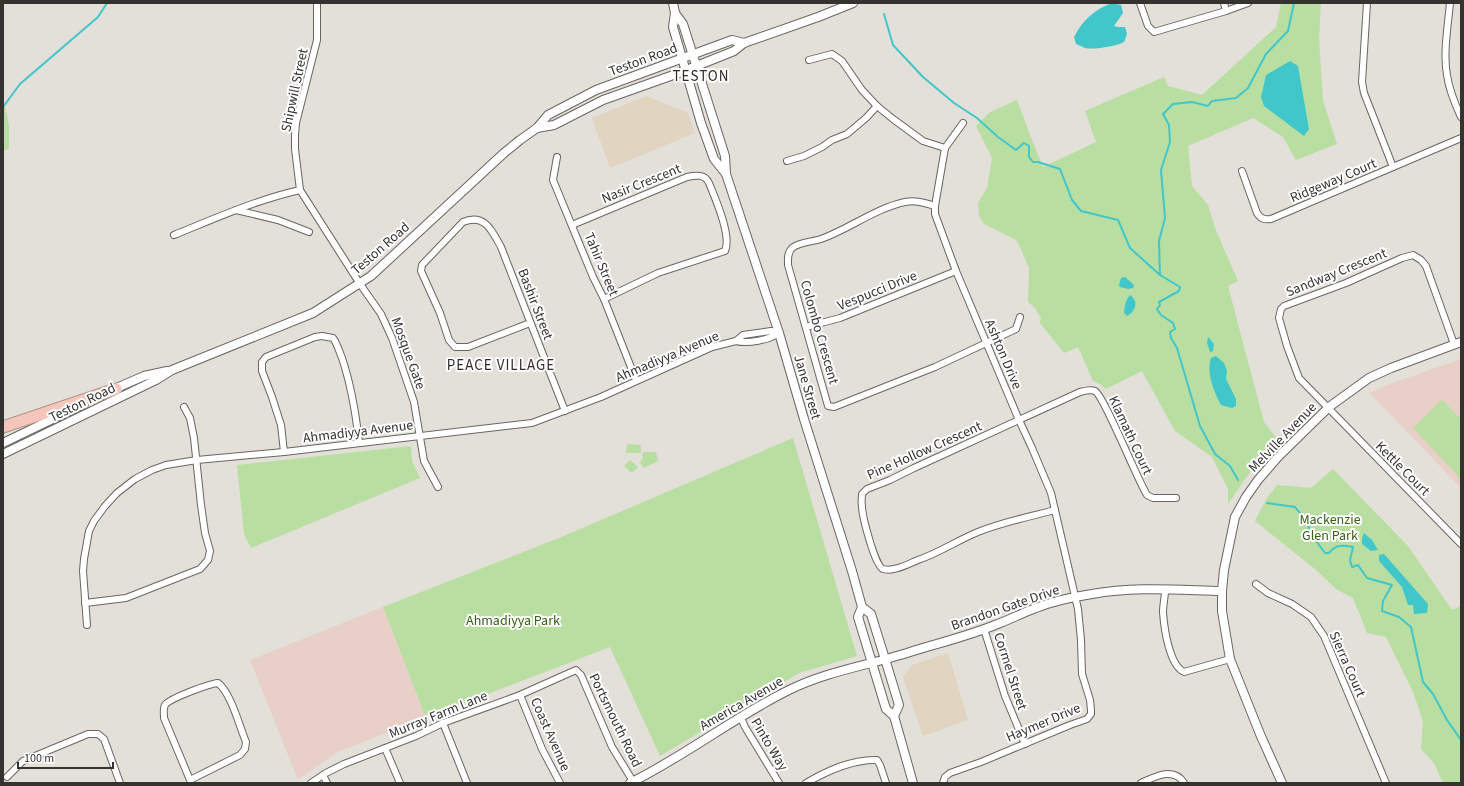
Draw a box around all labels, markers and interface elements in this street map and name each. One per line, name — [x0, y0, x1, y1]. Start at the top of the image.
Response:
street label: Teston Road — [606, 38, 680, 82]
street label: Shipwill Street — [276, 46, 314, 134]
district label: TESTON — [672, 66, 730, 87]
street label: Ridgeway Court — [1287, 154, 1380, 208]
street label: Nasir Crescent — [599, 159, 684, 209]
street label: Teston Road — [347, 218, 414, 280]
street label: Tahir Street — [579, 229, 624, 300]
street label: Sandway Crescent — [1283, 243, 1390, 302]
street label: Bashir Street — [512, 266, 558, 343]
street label: Vespucci Drive — [835, 266, 920, 316]
street label: Colombo Crescent — [795, 278, 844, 387]
street label: Mosque Gate — [386, 314, 430, 392]
street label: Ashton Drive — [979, 316, 1027, 393]
street label: Ahmadiyya Avenue — [612, 326, 722, 388]
street label: Jane Street — [788, 353, 826, 422]
district label: PEACE VILLAGE — [447, 355, 555, 376]
street label: Teston Road — [46, 378, 119, 428]
street label: Klamath Court — [1103, 393, 1157, 478]
street label: Melville Avenue — [1244, 398, 1321, 477]
street label: Ahmadiyya Avenue — [302, 415, 414, 449]
street label: Pine Hollow Crescent — [864, 416, 985, 485]
street label: Kettle Court — [1370, 437, 1434, 501]
park label: Mackenzie Glen Park — [1299, 510, 1361, 546]
street label: Brandon Gate Drive — [948, 580, 1062, 636]
park label: Ahmadiyya Park — [466, 611, 560, 631]
street label: Sierra Court — [1324, 628, 1371, 701]
street label: Cormel Street — [988, 630, 1032, 713]
street label: Portsmouth Road — [584, 670, 647, 771]
street label: America Avenue — [696, 672, 787, 736]
street label: Murray Farm Lane — [386, 686, 491, 744]
street label: Coast Avenue — [525, 694, 575, 774]
street label: Haymer Drive — [1003, 698, 1084, 748]
street label: Pinto Way — [746, 714, 793, 775]
scale bar — [18, 744, 113, 770]
text: 100 m — [24, 750, 54, 767]

